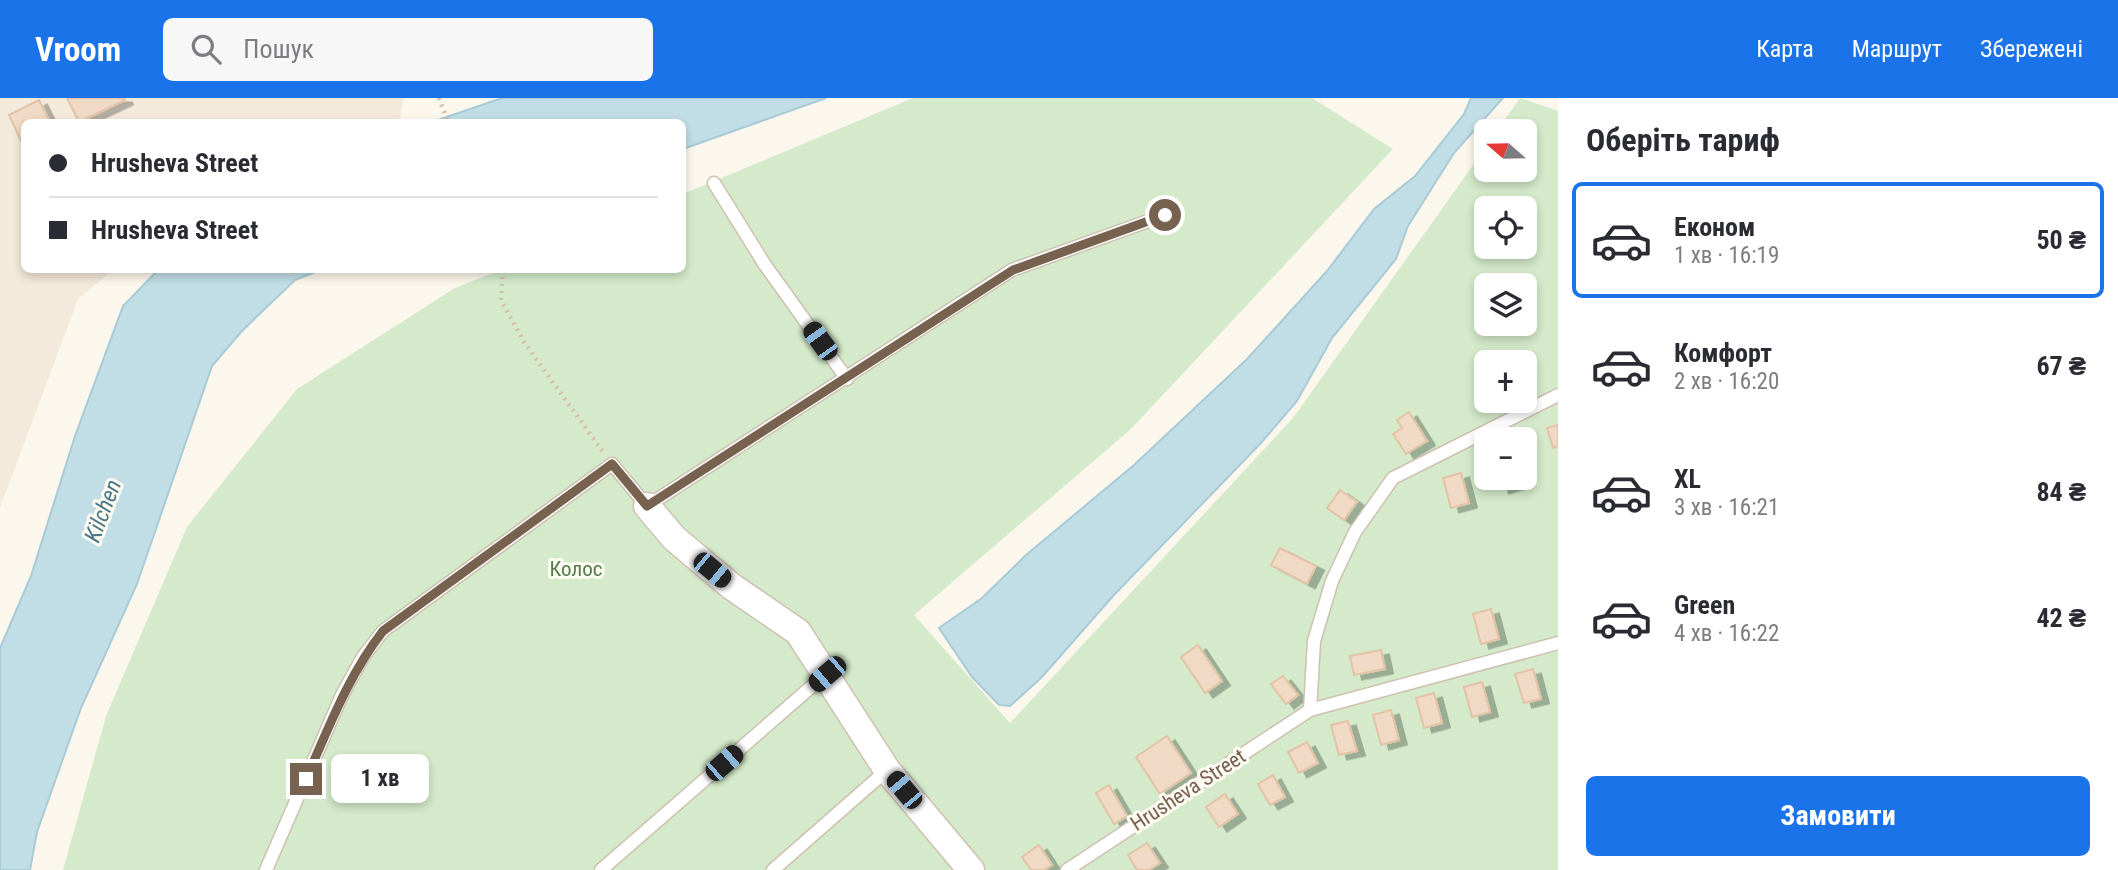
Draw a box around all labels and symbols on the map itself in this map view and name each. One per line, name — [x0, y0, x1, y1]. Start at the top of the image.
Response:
north arrow — [1474, 119, 1536, 182]
route start — [1149, 199, 1181, 231]
car — [800, 318, 841, 364]
water label: Kilchen — [79, 476, 127, 546]
car — [690, 548, 735, 592]
park label: Колос — [550, 557, 602, 581]
car — [805, 652, 850, 696]
car — [702, 741, 747, 785]
street label: Hrusheva Street — [1126, 744, 1250, 836]
callout: 1 хв — [330, 754, 428, 804]
route end — [290, 763, 322, 795]
car — [883, 767, 926, 813]

